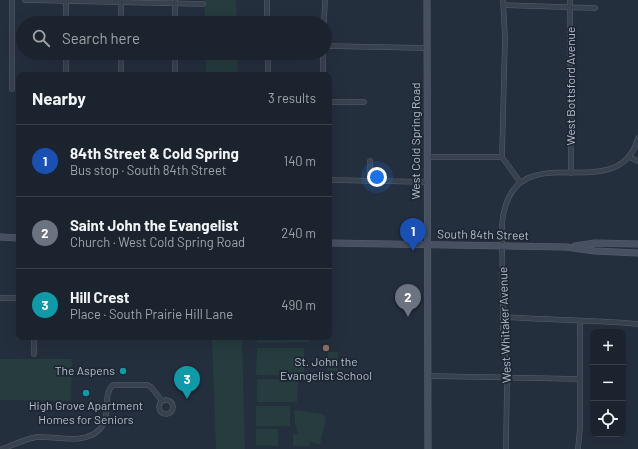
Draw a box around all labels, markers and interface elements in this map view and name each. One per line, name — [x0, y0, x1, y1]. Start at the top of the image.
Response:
search box — [16, 16, 332, 60]
icon: search — [30, 27, 52, 49]
street label: West Bottsford Avenue — [563, 27, 577, 145]
text: Search here — [62, 29, 140, 47]
street label: West Cold Spring Road — [408, 82, 422, 200]
text: Nearby — [32, 88, 86, 108]
text: 3 results — [268, 90, 316, 106]
text: 84th Street & Cold Spring — [70, 144, 239, 162]
text: 1 — [43, 153, 47, 169]
text: 140 m — [284, 153, 316, 169]
text: Bus stop · South 84th Street — [70, 162, 227, 178]
your location — [367, 167, 387, 187]
text: Saint John the Evangelist — [70, 216, 239, 234]
pin: 1 — [400, 218, 426, 251]
text: 2 — [41, 225, 49, 241]
text: 240 m — [281, 225, 316, 241]
street label: South 84th Street — [437, 226, 529, 242]
text: Church · West Cold Spring Road — [70, 234, 245, 250]
street label: West Whitaker Avenue — [495, 267, 513, 383]
pin: 2 — [395, 284, 421, 317]
text: Hill Crest — [70, 288, 130, 306]
text: 3 — [41, 297, 49, 313]
text: 490 m — [281, 297, 316, 313]
text: Place · South Prairie Hill Lane — [70, 306, 233, 322]
map controls — [590, 329, 626, 437]
button: + — [590, 329, 626, 365]
marker: St. John the Evangelist School — [321, 343, 331, 353]
place label: St. John the Evangelist School — [280, 354, 372, 382]
place label: The Aspens — [55, 363, 115, 377]
button: − — [590, 365, 626, 401]
marker: The Aspens — [118, 366, 128, 376]
pin: 3 — [174, 366, 200, 399]
marker: High Grove Apartment Homes for Seniors — [81, 388, 91, 398]
place label: High Grove Apartment Homes for Seniors — [29, 398, 143, 426]
button: locate — [590, 401, 626, 437]

